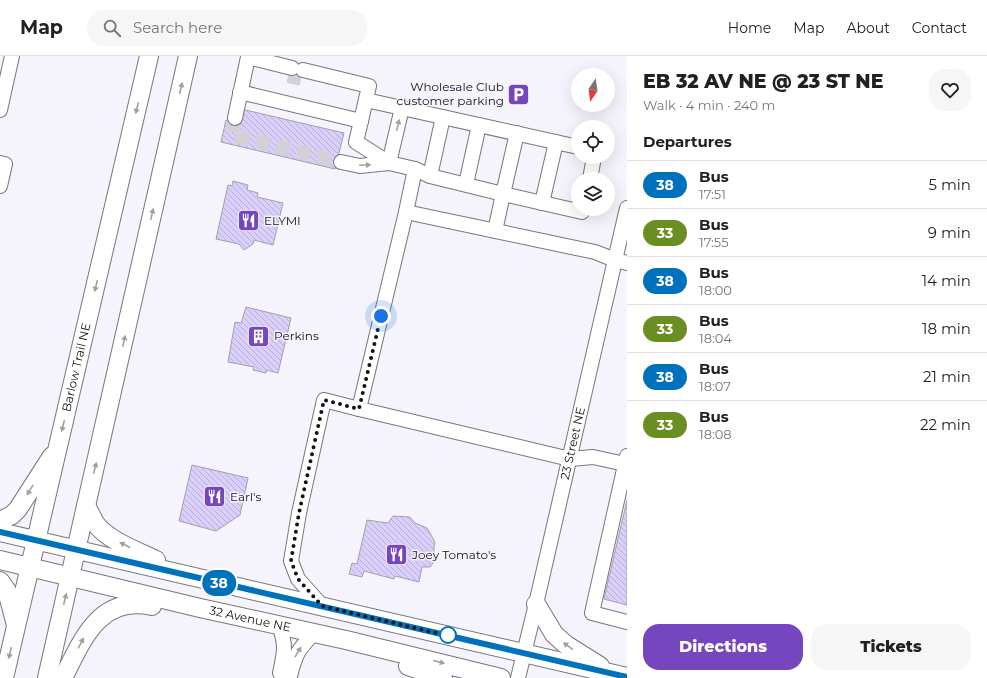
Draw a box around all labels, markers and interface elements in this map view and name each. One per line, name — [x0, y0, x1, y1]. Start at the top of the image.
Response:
search box — [87, 10, 367, 46]
text: Map — [20, 16, 63, 39]
icon: search — [101, 17, 123, 39]
text: Search here — [133, 18, 222, 37]
text: Home — [728, 19, 771, 37]
text: Map — [793, 19, 824, 37]
text: About — [846, 19, 890, 37]
text: Contact — [912, 19, 967, 37]
north arrow — [571, 68, 615, 112]
map controls — [571, 68, 615, 216]
button: heart — [929, 69, 971, 111]
text: EB 32 AV NE @ 23 ST NE — [643, 70, 883, 93]
place label: Wholesale Club customer parking — [397, 79, 504, 108]
one-way arrow — [179, 81, 185, 94]
parking icon: Wholesale Club customer parking — [506, 81, 532, 107]
text: Walk · 4 min · 240 m — [643, 97, 775, 113]
one-way arrow — [133, 101, 139, 114]
one-way arrow — [395, 119, 401, 131]
button: locate — [571, 120, 615, 164]
text: Departures — [643, 132, 732, 151]
one-way arrow — [359, 162, 372, 168]
text: Bus — [699, 167, 729, 186]
button: layers — [571, 172, 615, 216]
text: 5 min — [928, 175, 971, 194]
text: 38 — [656, 176, 674, 194]
text: 17:51 — [699, 186, 726, 202]
one-way arrow — [150, 208, 156, 220]
restaurant icon: ELYMI — [236, 208, 262, 234]
place label: ELYMI — [264, 213, 301, 228]
text: Bus — [699, 215, 729, 234]
text: 9 min — [928, 223, 971, 242]
text: 33 — [657, 224, 673, 242]
text: 17:55 — [699, 234, 729, 250]
text: Bus — [699, 263, 729, 282]
text: 14 min — [922, 271, 971, 290]
text: 38 — [656, 272, 674, 290]
one-way arrow — [92, 279, 98, 292]
text: 18:00 — [699, 282, 732, 298]
your location — [371, 306, 391, 326]
text: Bus — [699, 311, 729, 330]
text: 18 min — [922, 319, 971, 338]
text: 33 — [657, 320, 673, 338]
street label: Barlow Trail NE — [58, 321, 94, 413]
building icon: Perkins — [246, 323, 272, 349]
place label: Perkins — [274, 328, 319, 343]
text: 18:04 — [699, 330, 732, 346]
one-way arrow — [121, 335, 127, 347]
text: Bus — [699, 359, 729, 378]
text: 21 min — [923, 367, 971, 386]
text: 38 — [656, 368, 674, 386]
text: 18:07 — [699, 378, 731, 394]
street label: 23 Street NE — [557, 405, 588, 481]
text: Bus — [699, 407, 729, 426]
text: 22 min — [920, 415, 971, 434]
text: 33 — [657, 416, 673, 434]
one-way arrow — [60, 420, 66, 432]
text: 18:08 — [699, 426, 732, 442]
one-way arrow — [92, 462, 98, 474]
restaurant icon: Earl's — [201, 484, 227, 510]
one-way arrow — [26, 485, 34, 495]
place label: Earl's — [230, 489, 261, 504]
one-way arrow — [119, 542, 131, 549]
restaurant icon: Joey Tomato's — [383, 542, 409, 568]
place label: Joey Tomato's — [411, 547, 496, 562]
line badge: 38 — [201, 570, 237, 596]
text: 38 — [210, 574, 228, 592]
one-way arrow — [63, 593, 69, 605]
street label: 32 Avenue NE — [208, 602, 292, 635]
button: Directions — [643, 624, 803, 670]
button: Tickets — [811, 624, 971, 670]
unlabelled marker — [439, 626, 457, 644]
one-way arrow — [77, 638, 84, 649]
one-way arrow — [562, 641, 573, 650]
one-way arrow — [7, 646, 13, 659]
one-way arrow — [295, 646, 302, 658]
one-way arrow — [432, 660, 445, 666]

